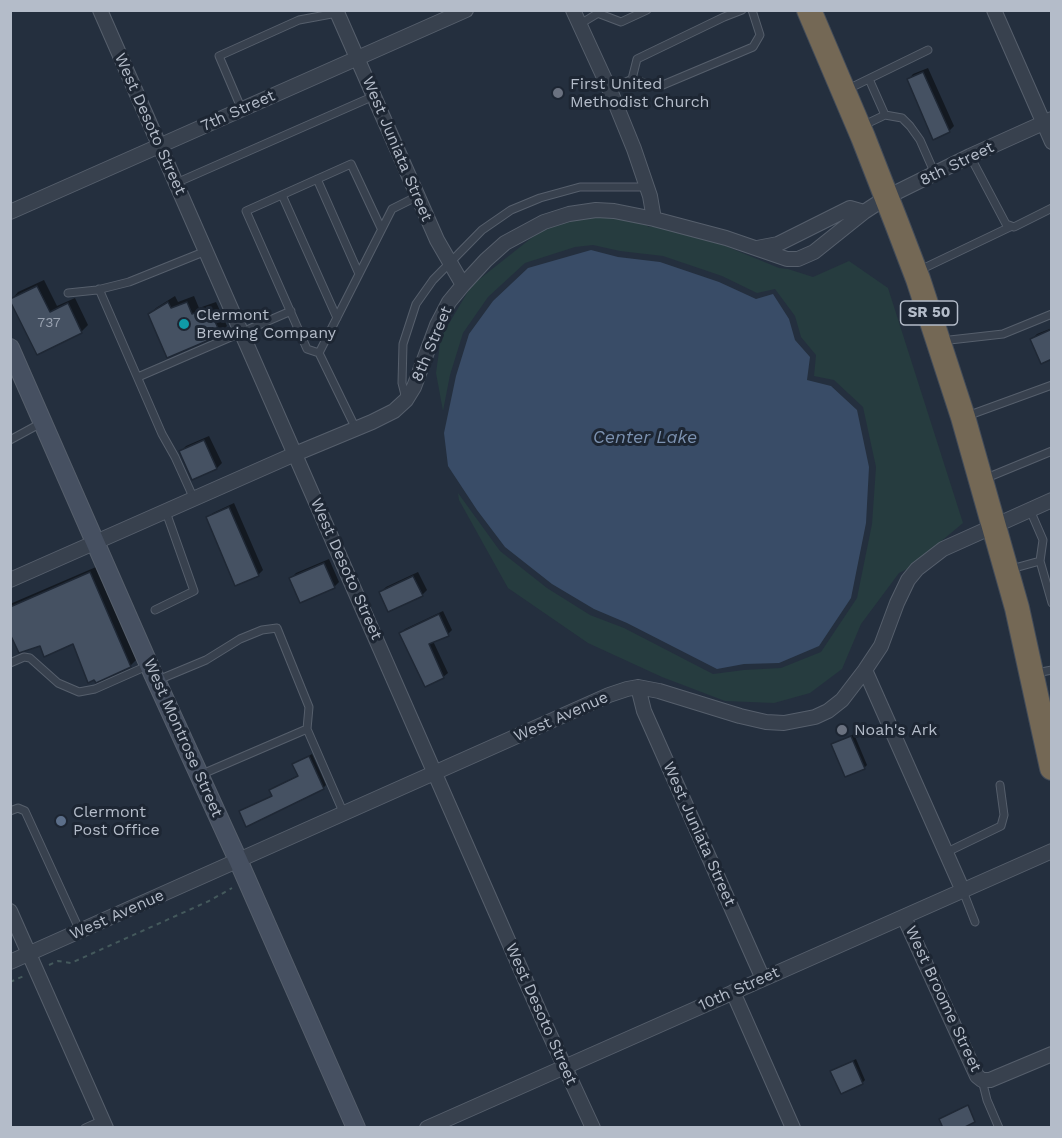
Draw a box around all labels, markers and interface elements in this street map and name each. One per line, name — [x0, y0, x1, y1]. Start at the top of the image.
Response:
street label: West Desoto Street — [110, 50, 190, 198]
street label: West Juniata Street — [358, 74, 436, 224]
place label: First United Methodist Church — [570, 74, 710, 112]
street label: 7th Street — [198, 86, 278, 136]
marker: First United Methodist Church — [551, 86, 565, 100]
street label: 8th Street — [917, 138, 997, 190]
road number: SR 50 — [900, 301, 958, 325]
street label: 8th Street — [408, 303, 456, 385]
place label: Clermont Brewing Company — [196, 305, 336, 343]
house number: 737 — [37, 315, 61, 331]
marker: Clermont Brewing Company — [177, 317, 191, 331]
water label: Center Lake — [593, 427, 697, 449]
street label: West Desoto Street — [306, 495, 386, 643]
street label: West Montrose Street — [139, 656, 227, 820]
street label: West Avenue — [511, 688, 611, 746]
place label: Noah's Ark — [854, 720, 937, 740]
marker: Noah's Ark — [835, 723, 849, 737]
street label: West Juniata Street — [659, 759, 739, 909]
place label: Clermont Post Office — [73, 802, 160, 840]
marker: Clermont Post Office — [54, 814, 68, 828]
street label: West Avenue — [67, 886, 167, 944]
street label: West Broome Street — [901, 923, 985, 1075]
street label: West Desoto Street — [501, 940, 581, 1088]
street label: 10th Street — [696, 963, 782, 1015]

